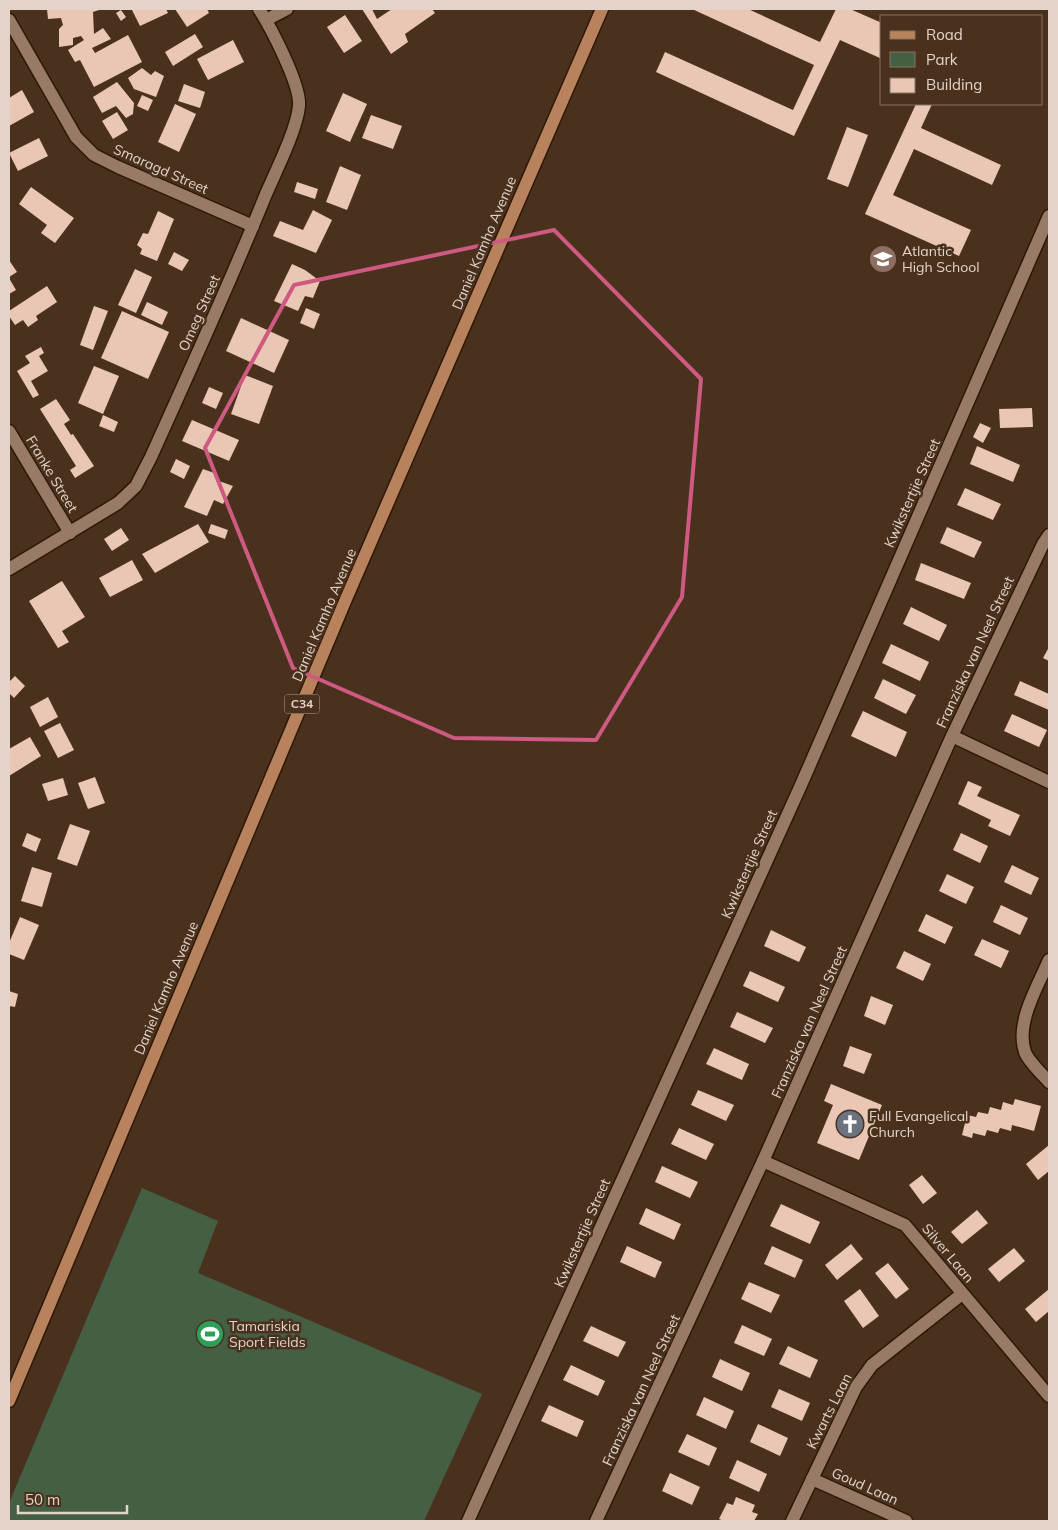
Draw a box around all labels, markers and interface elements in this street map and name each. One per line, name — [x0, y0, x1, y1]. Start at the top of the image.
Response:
legend — [880, 15, 1043, 105]
text: Road — [926, 25, 963, 44]
text: Park — [926, 50, 958, 69]
text: Building — [926, 75, 982, 94]
street label: Smaragd Street — [111, 140, 211, 198]
street label: Daniel Kamho Avenue — [448, 174, 520, 312]
place label: Atlantic High School — [902, 242, 980, 276]
school or university icon: Atlantic High School — [868, 244, 898, 274]
street label: Omeg Street — [174, 272, 224, 354]
street label: Franke Street — [22, 432, 82, 516]
street label: Kwikstertjie Street — [880, 436, 944, 550]
street label: Daniel Kamho Avenue — [288, 546, 360, 684]
street label: Franziska van Neel Street — [932, 573, 1018, 731]
road number: C34 — [284, 694, 320, 714]
street label: Kwikstertjie Street — [717, 807, 781, 921]
street label: Daniel Kamho Avenue — [130, 919, 202, 1057]
street label: Franziska van Neel Street — [767, 943, 851, 1101]
place label: Full Evangelical Church — [869, 1107, 968, 1141]
church icon: Full Evangelical Church — [835, 1109, 865, 1139]
street label: Kwikstertjie Street — [550, 1176, 614, 1290]
street label: Silver Laan — [918, 1220, 978, 1286]
street label: Franziska van Neel Street — [598, 1311, 684, 1469]
place label: Tamariskia Sport Fields — [229, 1317, 306, 1351]
sports icon: Tamariskia Sport Fields — [195, 1319, 225, 1349]
street label: Kwarts Laan — [802, 1370, 856, 1452]
street label: Goud Laan — [829, 1463, 901, 1509]
scale bar — [18, 1482, 126, 1514]
text: 50 m — [25, 1490, 60, 1509]

